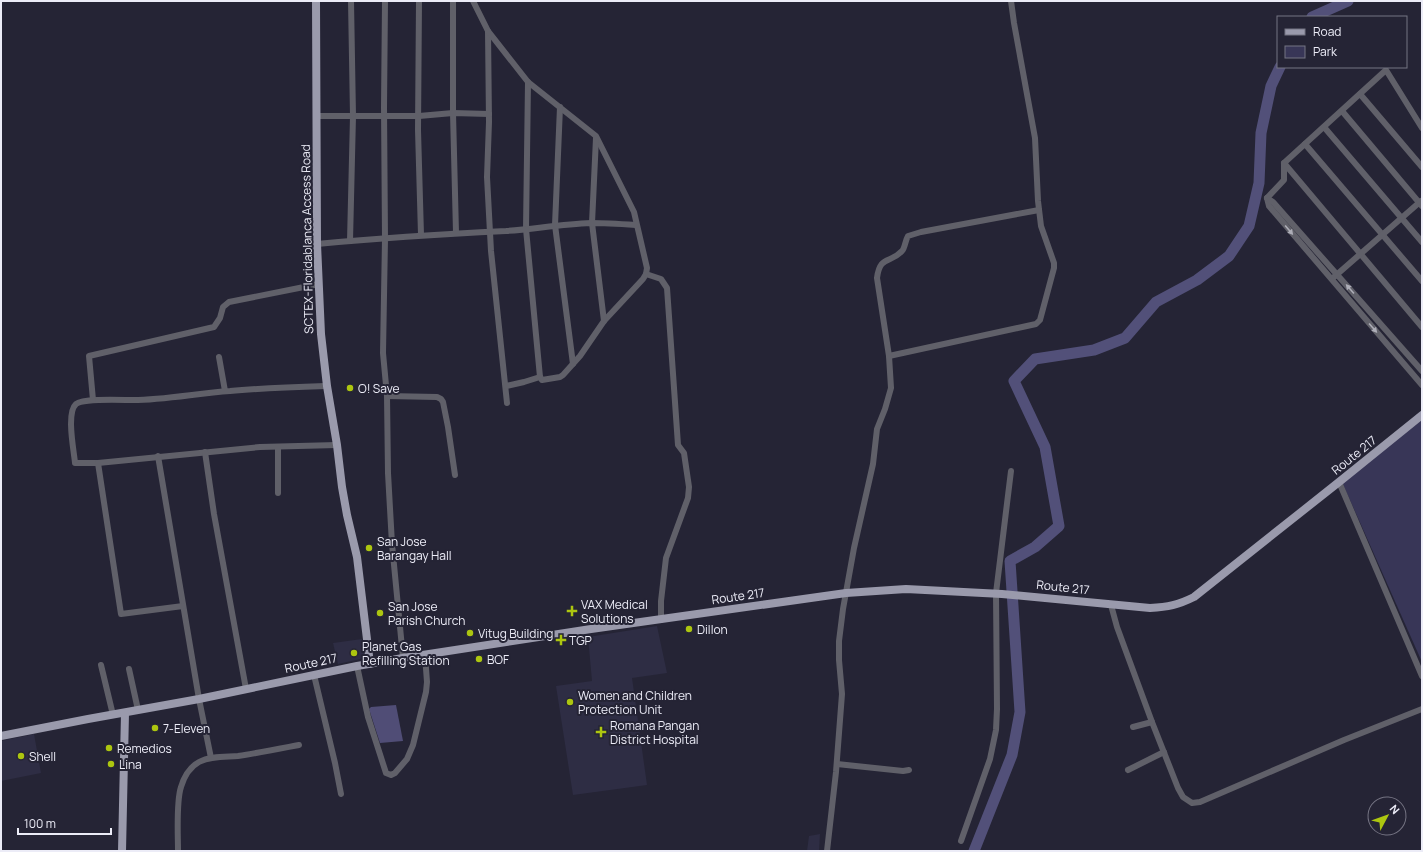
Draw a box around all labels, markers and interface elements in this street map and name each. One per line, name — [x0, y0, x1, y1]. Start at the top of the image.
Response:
legend — [1277, 16, 1407, 68]
text: Road — [1313, 23, 1341, 40]
text: Park — [1313, 43, 1338, 60]
street label: SCTEX-Floridablanca Access Road — [297, 144, 317, 334]
one-way arrow — [1284, 224, 1293, 235]
one-way arrow — [1345, 284, 1354, 294]
one-way arrow — [1369, 323, 1378, 334]
place label: O! Save — [358, 380, 400, 397]
marker: O! Save — [345, 383, 355, 393]
street label: Route 217 — [1328, 432, 1380, 478]
place label: San Jose Barangay Hall — [377, 533, 452, 564]
marker: San Jose Barangay Hall — [364, 543, 374, 553]
street label: Route 217 — [1036, 576, 1090, 598]
street label: Route 217 — [710, 584, 766, 608]
place label: VAX Medical Solutions — [581, 596, 648, 627]
place label: San Jose Parish Church — [388, 598, 465, 629]
marker: VAX Medical Solutions — [566, 605, 578, 617]
marker: San Jose Parish Church — [375, 608, 385, 618]
place label: Dillon — [697, 621, 728, 638]
marker: Dillon — [684, 624, 694, 634]
place label: Vitug Building — [478, 625, 553, 642]
marker: Vitug Building — [465, 628, 475, 638]
place label: TGP — [569, 632, 592, 649]
marker: TGP — [556, 635, 566, 645]
place label: Planet Gas Refilling Station — [362, 638, 450, 669]
marker: Planet Gas Refilling Station — [349, 648, 359, 658]
street label: Route 217 — [283, 649, 339, 677]
place label: BOF — [487, 651, 509, 668]
marker: BOF — [474, 654, 484, 664]
place label: Women and Children Protection Unit — [578, 687, 692, 718]
marker: Women and Children Protection Unit — [565, 697, 575, 707]
place label: Romana Pangan District Hospital — [610, 717, 699, 748]
place label: 7-Eleven — [163, 720, 210, 737]
marker: 7-Eleven — [150, 723, 160, 733]
marker: Romana Pangan District Hospital — [595, 726, 607, 738]
place label: Remedios — [117, 740, 172, 757]
marker: Remedios — [104, 743, 114, 753]
place label: Shell — [29, 748, 56, 765]
marker: Shell — [16, 751, 26, 761]
place label: Lina — [119, 756, 142, 773]
marker: Lina — [106, 759, 116, 769]
north arrow — [1367, 796, 1407, 836]
text: N — [1387, 801, 1403, 817]
scale bar — [18, 810, 111, 836]
text: 100 m — [24, 815, 56, 832]

